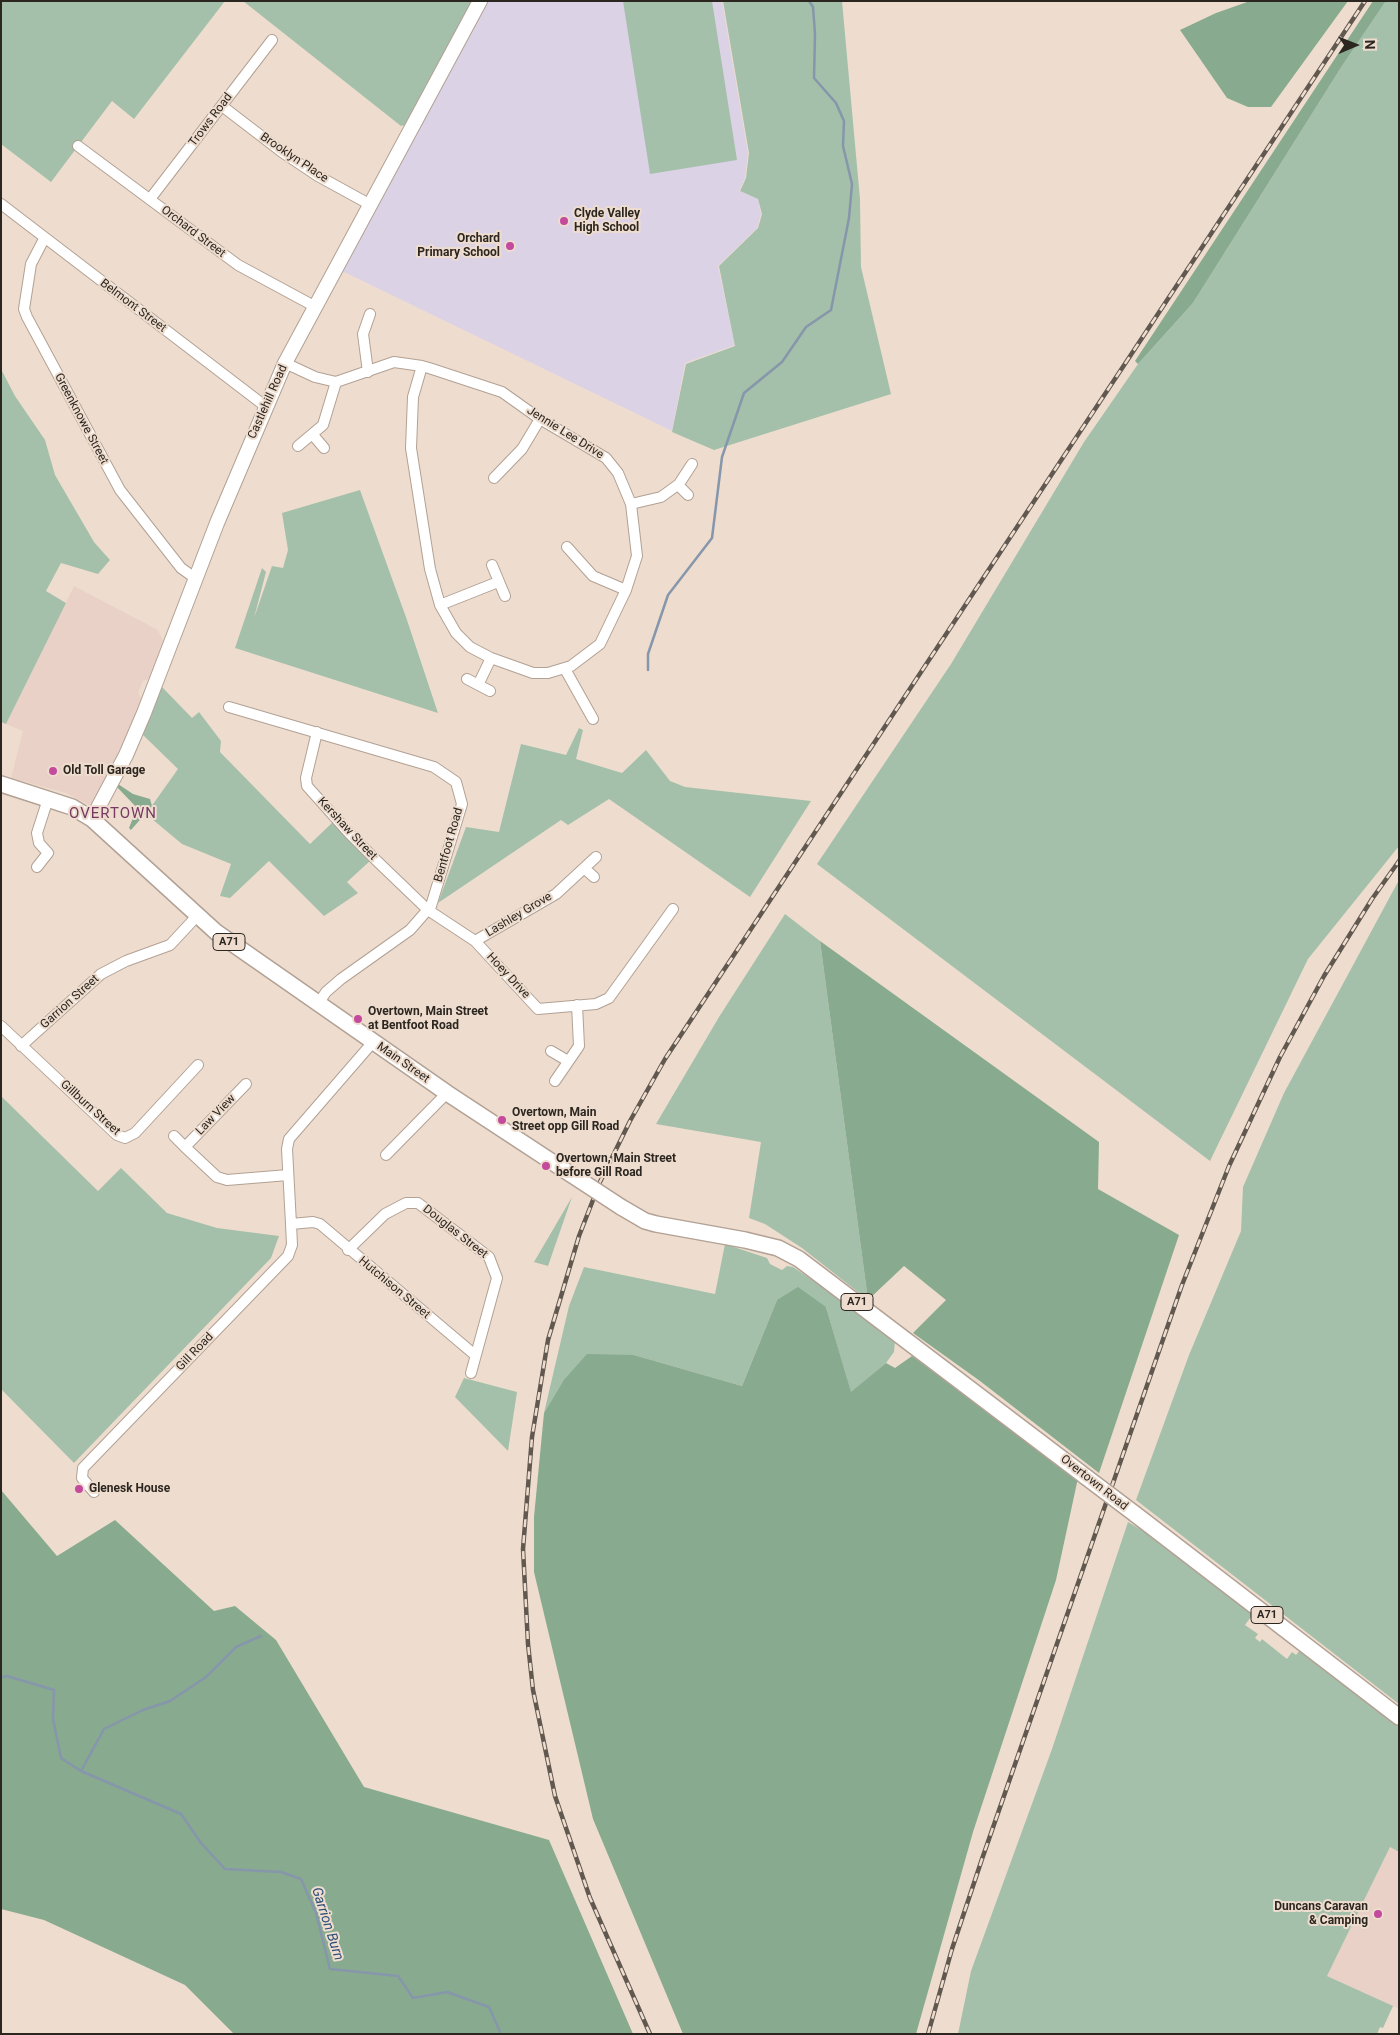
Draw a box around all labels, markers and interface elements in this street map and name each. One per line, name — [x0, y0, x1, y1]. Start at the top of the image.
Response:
north arrow — [1330, 20, 1380, 70]
text: N — [1362, 40, 1378, 50]
street label: Trows Road — [186, 90, 236, 150]
street label: Brooklyn Place — [257, 130, 331, 186]
street label: Orchard Street — [158, 203, 228, 261]
place label: Clyde Valley High School — [574, 207, 640, 235]
marker: Clyde Valley High School — [558, 215, 570, 227]
place label: Orchard Primary School — [417, 232, 500, 260]
marker: Orchard Primary School — [504, 240, 516, 252]
street label: Belmont Street — [97, 276, 169, 336]
street label: Castlehill Road — [245, 363, 291, 441]
street label: Greenknowe Street — [51, 371, 111, 467]
street label: Jennie Lee Drive — [524, 404, 606, 462]
place label: Old Toll Garage — [63, 764, 145, 778]
marker: Old Toll Garage — [47, 765, 59, 777]
street label: Kershaw Street — [314, 795, 380, 863]
district label: OVERTOWN — [68, 805, 158, 823]
street label: Bentfoot Road — [432, 806, 466, 884]
street label: Lashley Grove — [483, 890, 555, 940]
road number: A71 — [213, 934, 245, 950]
street label: Hoey Drive — [483, 950, 533, 1002]
street label: Garrion Street — [38, 972, 102, 1032]
place label: Overtown, Main Street at Bentfoot Road — [368, 1005, 488, 1033]
marker: Overtown, Main Street at Bentfoot Road — [352, 1013, 364, 1025]
street label: Main Street — [374, 1040, 432, 1086]
street label: Gillburn Street — [57, 1077, 123, 1139]
street label: Law View — [193, 1092, 239, 1138]
place label: Overtown, Main Street opp Gill Road — [512, 1106, 619, 1134]
marker: Overtown, Main Street opp Gill Road — [496, 1114, 508, 1126]
place label: Overtown, Main Street before Gill Road — [556, 1152, 676, 1180]
marker: Overtown, Main Street before Gill Road — [540, 1160, 552, 1172]
street label: Douglas Street — [420, 1202, 490, 1262]
street label: Hutchison Street — [355, 1254, 433, 1322]
road number: A71 — [841, 1294, 873, 1310]
street label: Gill Road — [173, 1330, 217, 1374]
street label: Overtown Road — [1057, 1452, 1131, 1514]
place label: Glenesk House — [89, 1482, 170, 1496]
marker: Glenesk House — [73, 1483, 85, 1495]
road number: A71 — [1251, 1606, 1283, 1624]
water label: Garrion Burn — [307, 1885, 347, 1963]
place label: Duncans Caravan & Camping — [1274, 1900, 1368, 1928]
marker: Duncans Caravan & Camping — [1372, 1908, 1384, 1920]

